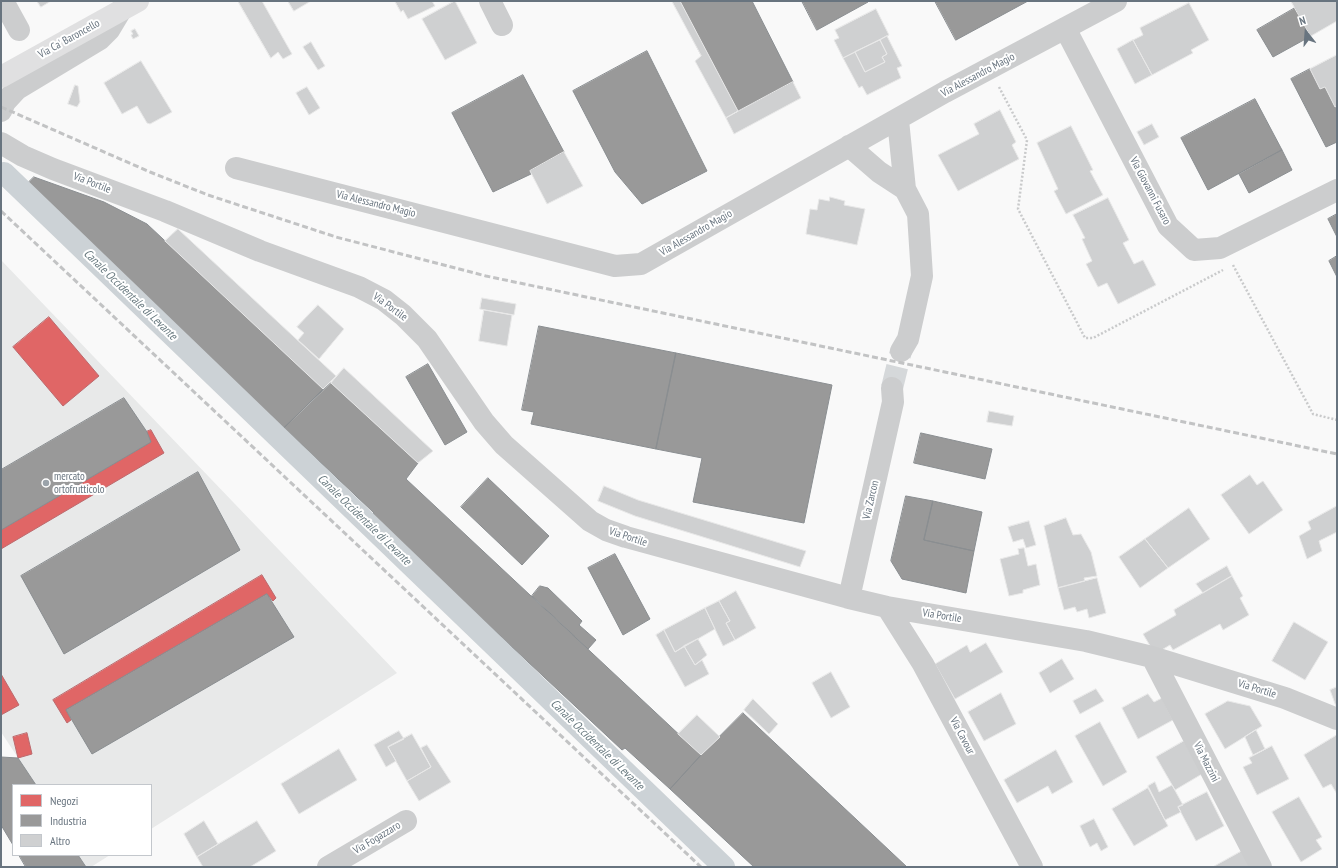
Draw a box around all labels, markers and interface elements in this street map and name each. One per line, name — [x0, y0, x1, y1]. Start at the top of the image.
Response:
north arrow — [1286, 12, 1326, 52]
text: N — [1298, 13, 1307, 28]
street label: Via Ca' Baroncello — [36, 17, 102, 61]
street label: Via Alessandro Magio — [939, 50, 1017, 100]
street label: Via Giovanni Fusaro — [1127, 155, 1173, 227]
street label: Via Portile — [71, 170, 113, 196]
street label: Via Alessandro Magio — [335, 188, 417, 220]
street label: Via Alessandro Magio — [657, 207, 735, 259]
water label: Canale Occidentale di Levante — [80, 247, 180, 343]
street label: Via Portile — [370, 290, 410, 324]
place label: mercato ortofrutticolo — [54, 470, 104, 496]
water label: Canale Occidentale di Levante — [314, 472, 414, 568]
marker: mercato ortofrutticolo — [41, 478, 51, 488]
street label: Via Zarcon — [860, 479, 882, 521]
street label: Via Portile — [607, 525, 649, 549]
street label: Via Portile — [922, 606, 962, 626]
street label: Via Portile — [1236, 677, 1278, 701]
water label: Canale Occidentale di Levante — [547, 697, 647, 793]
street label: Via Cavour — [947, 715, 977, 757]
street label: Via Mazzini — [1190, 740, 1222, 784]
legend — [12, 784, 152, 856]
text: Negozi — [50, 793, 78, 808]
text: Industria — [50, 813, 87, 828]
street label: Via Fogazzaro — [351, 819, 403, 857]
text: Altro — [50, 833, 70, 848]

